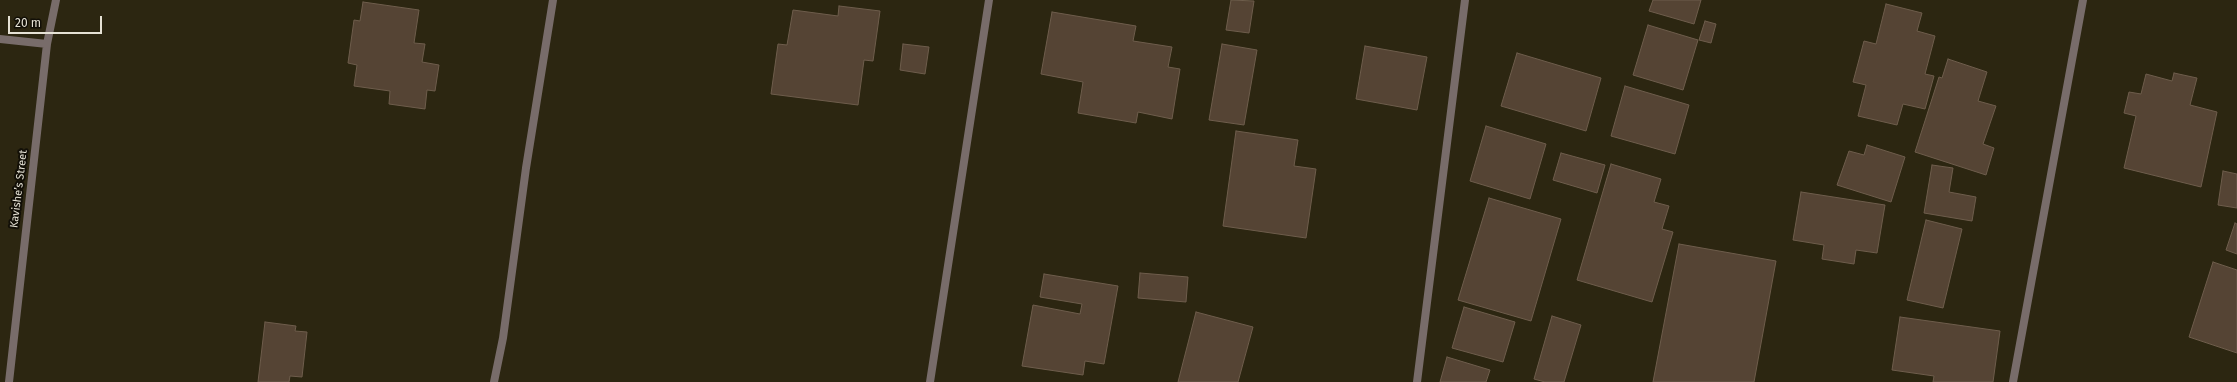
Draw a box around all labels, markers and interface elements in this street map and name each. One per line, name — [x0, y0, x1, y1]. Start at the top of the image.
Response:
scale bar — [10, 8, 104, 34]
text: 20 m — [15, 16, 41, 30]
street label: Kavishe’s Street — [8, 149, 30, 229]

